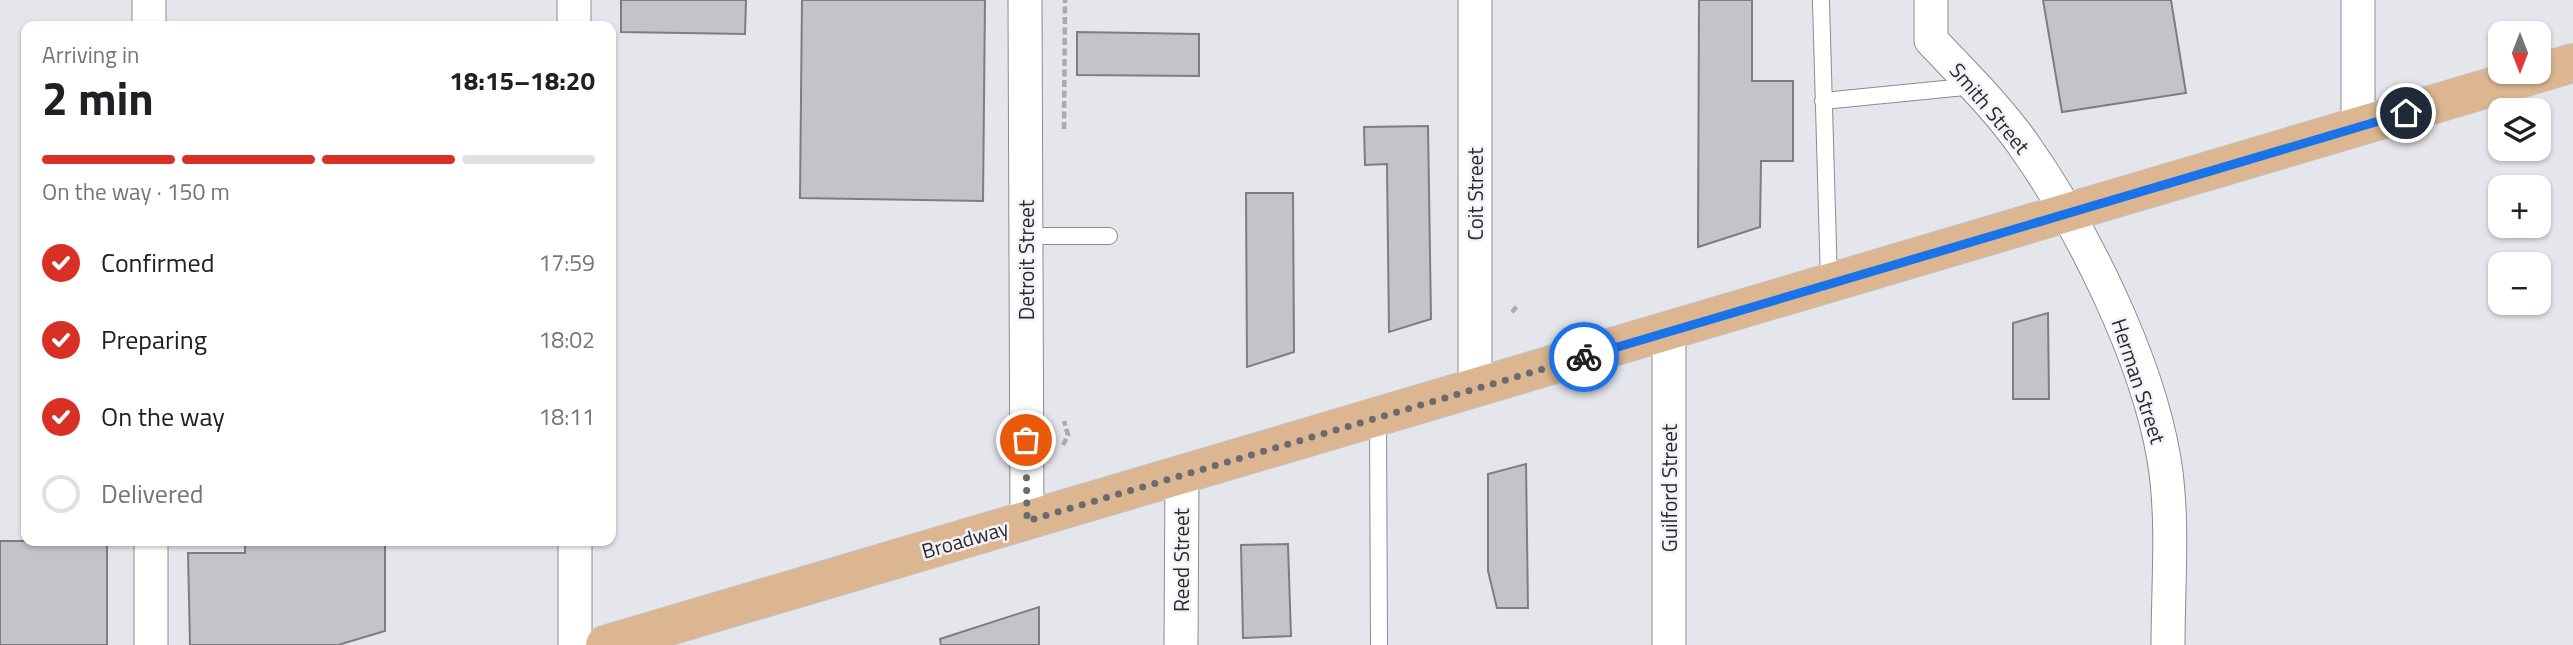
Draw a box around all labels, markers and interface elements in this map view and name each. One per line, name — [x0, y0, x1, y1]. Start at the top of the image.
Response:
north arrow — [2488, 21, 2552, 84]
map controls — [2488, 21, 2551, 315]
text: Arriving in — [42, 37, 139, 72]
street label: Smith Street — [1942, 55, 2038, 161]
text: 18:15–18:20 — [449, 61, 595, 100]
text: 2 min — [42, 63, 154, 133]
pin — [2376, 83, 2436, 143]
icon: home — [2387, 94, 2425, 132]
button: layers — [2488, 98, 2551, 161]
street label: Coit Street — [1459, 147, 1491, 241]
text: On the way · 150 m — [42, 174, 230, 209]
button: + — [2488, 175, 2551, 238]
street label: Detroit Street — [1010, 199, 1042, 320]
text: Confirmed — [101, 243, 215, 282]
icon: check — [42, 244, 80, 282]
text: 17:59 — [538, 245, 595, 280]
button: − — [2488, 252, 2551, 315]
street label: Herman Street — [2104, 314, 2175, 448]
text: Preparing — [101, 320, 207, 359]
icon: check — [42, 321, 80, 359]
text: 18:02 — [538, 322, 595, 357]
courier — [1549, 322, 1619, 392]
icon: bike — [1565, 338, 1603, 376]
text: On the way — [101, 397, 225, 436]
icon: check — [42, 398, 80, 436]
text: 18:11 — [538, 399, 595, 434]
pin — [996, 410, 1056, 470]
icon: bag — [1007, 421, 1045, 459]
street label: Guilford Street — [1653, 423, 1685, 552]
text: Delivered — [101, 474, 204, 513]
street label: Reed Street — [1165, 507, 1197, 612]
street label: Broadway — [918, 511, 1012, 567]

